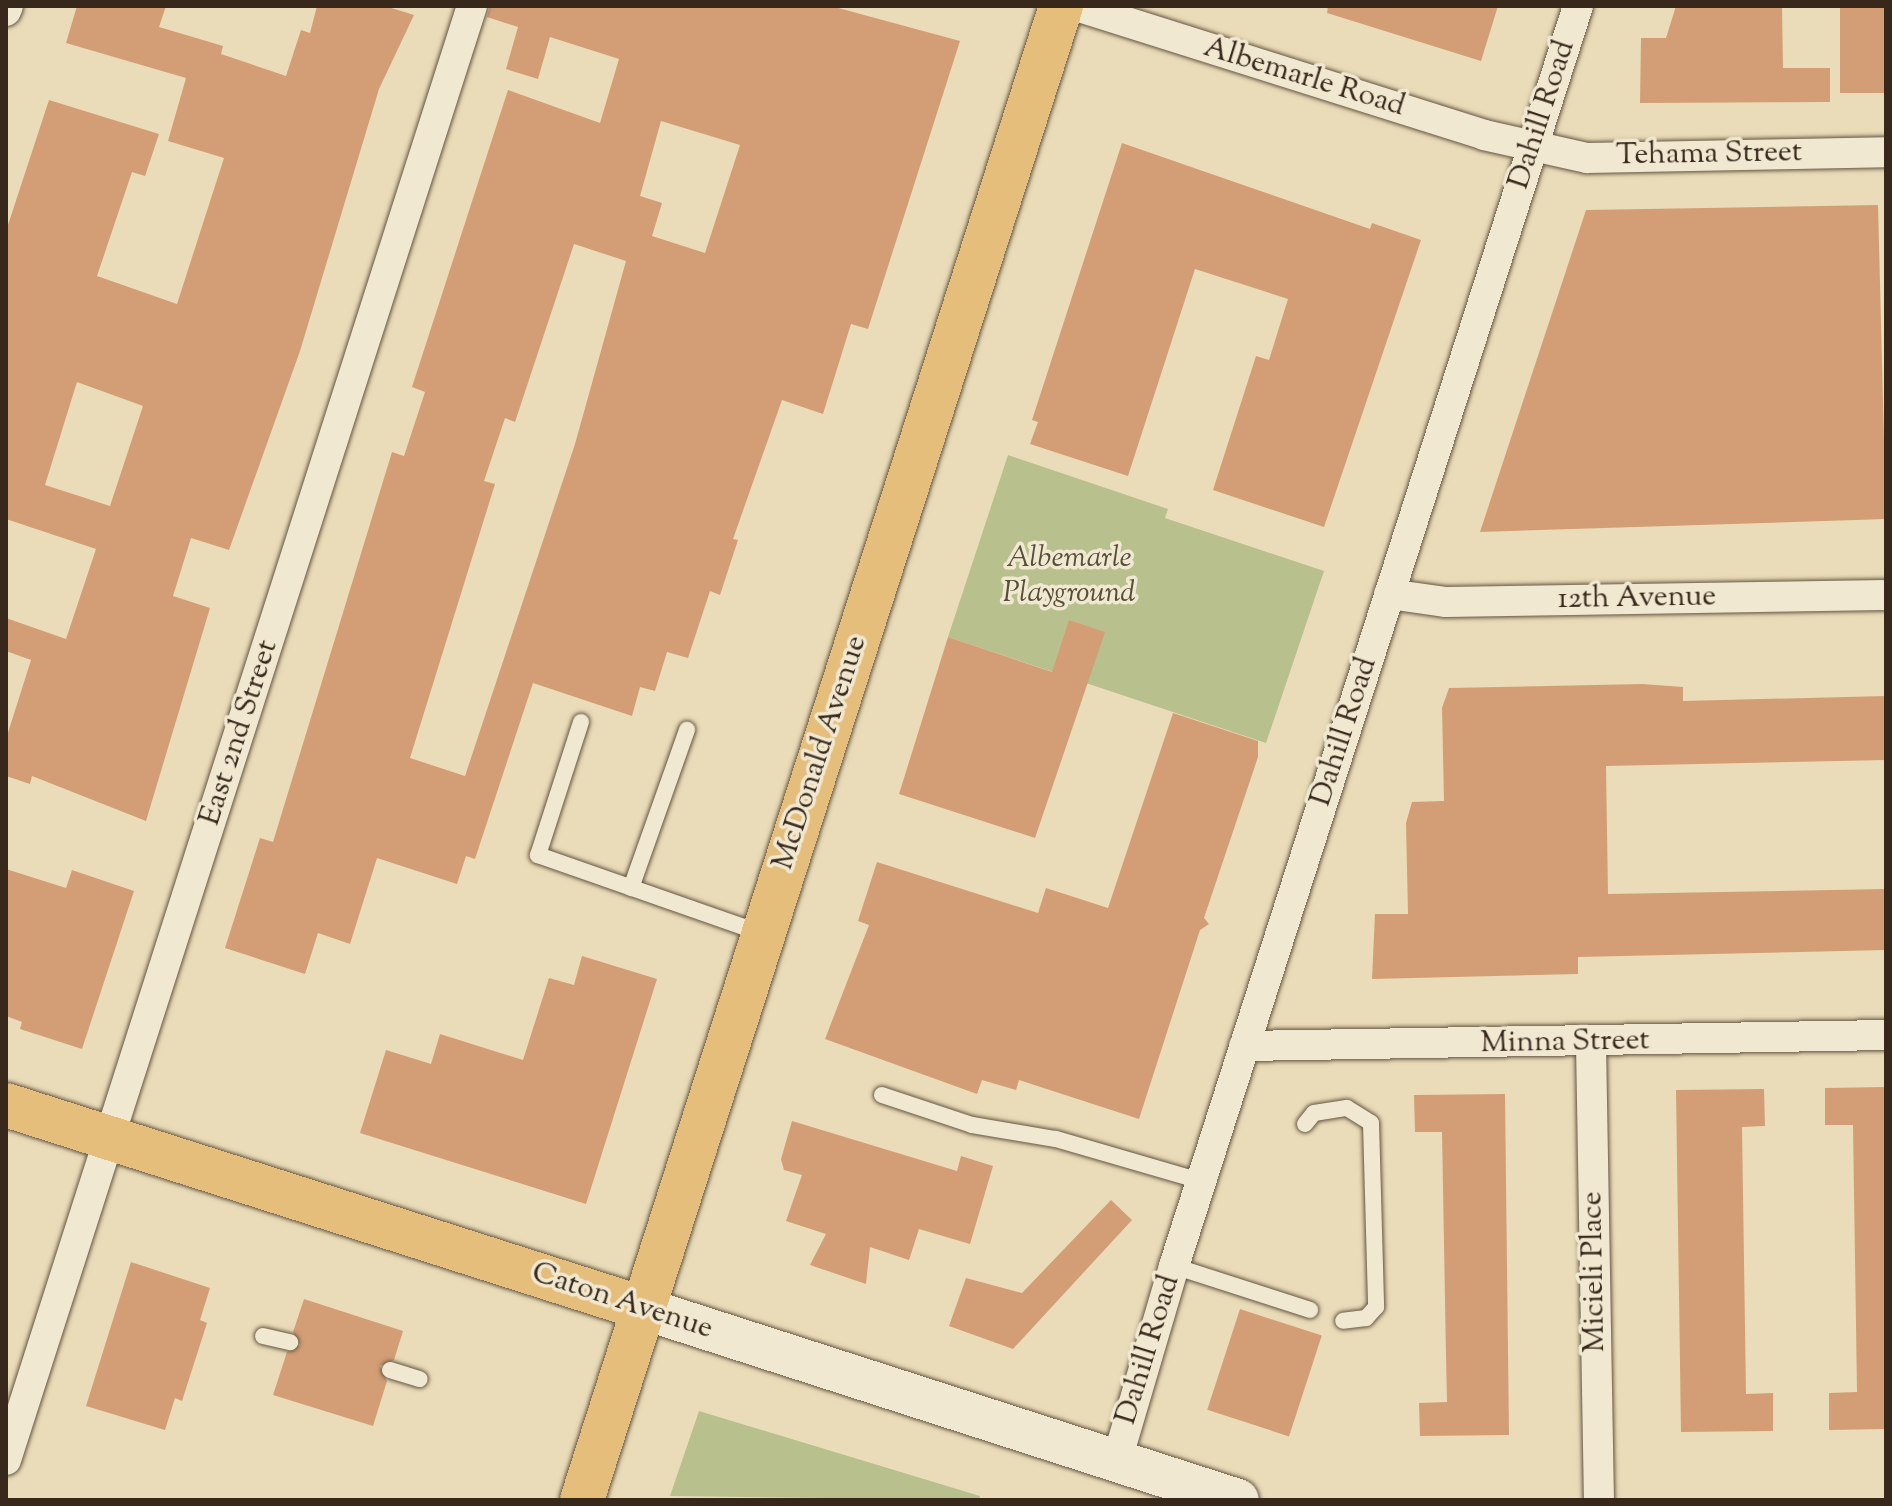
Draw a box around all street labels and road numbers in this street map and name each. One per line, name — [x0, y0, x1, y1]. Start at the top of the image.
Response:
street label: Albemarle Road — [1199, 30, 1409, 126]
street label: Dahill Road — [1502, 36, 1584, 194]
street label: Tehama Street — [1616, 135, 1802, 175]
street label: 12th Avenue — [1557, 580, 1717, 618]
street label: McDonald Avenue — [766, 631, 876, 875]
street label: East 2nd Street — [193, 636, 287, 830]
street label: Dahill Road — [1304, 653, 1386, 811]
street label: Minna Street — [1480, 1024, 1650, 1062]
street label: Micieli Place — [1576, 1191, 1614, 1353]
street label: Caton Avenue — [527, 1256, 717, 1348]
street label: Dahill Road — [1109, 1271, 1189, 1429]

